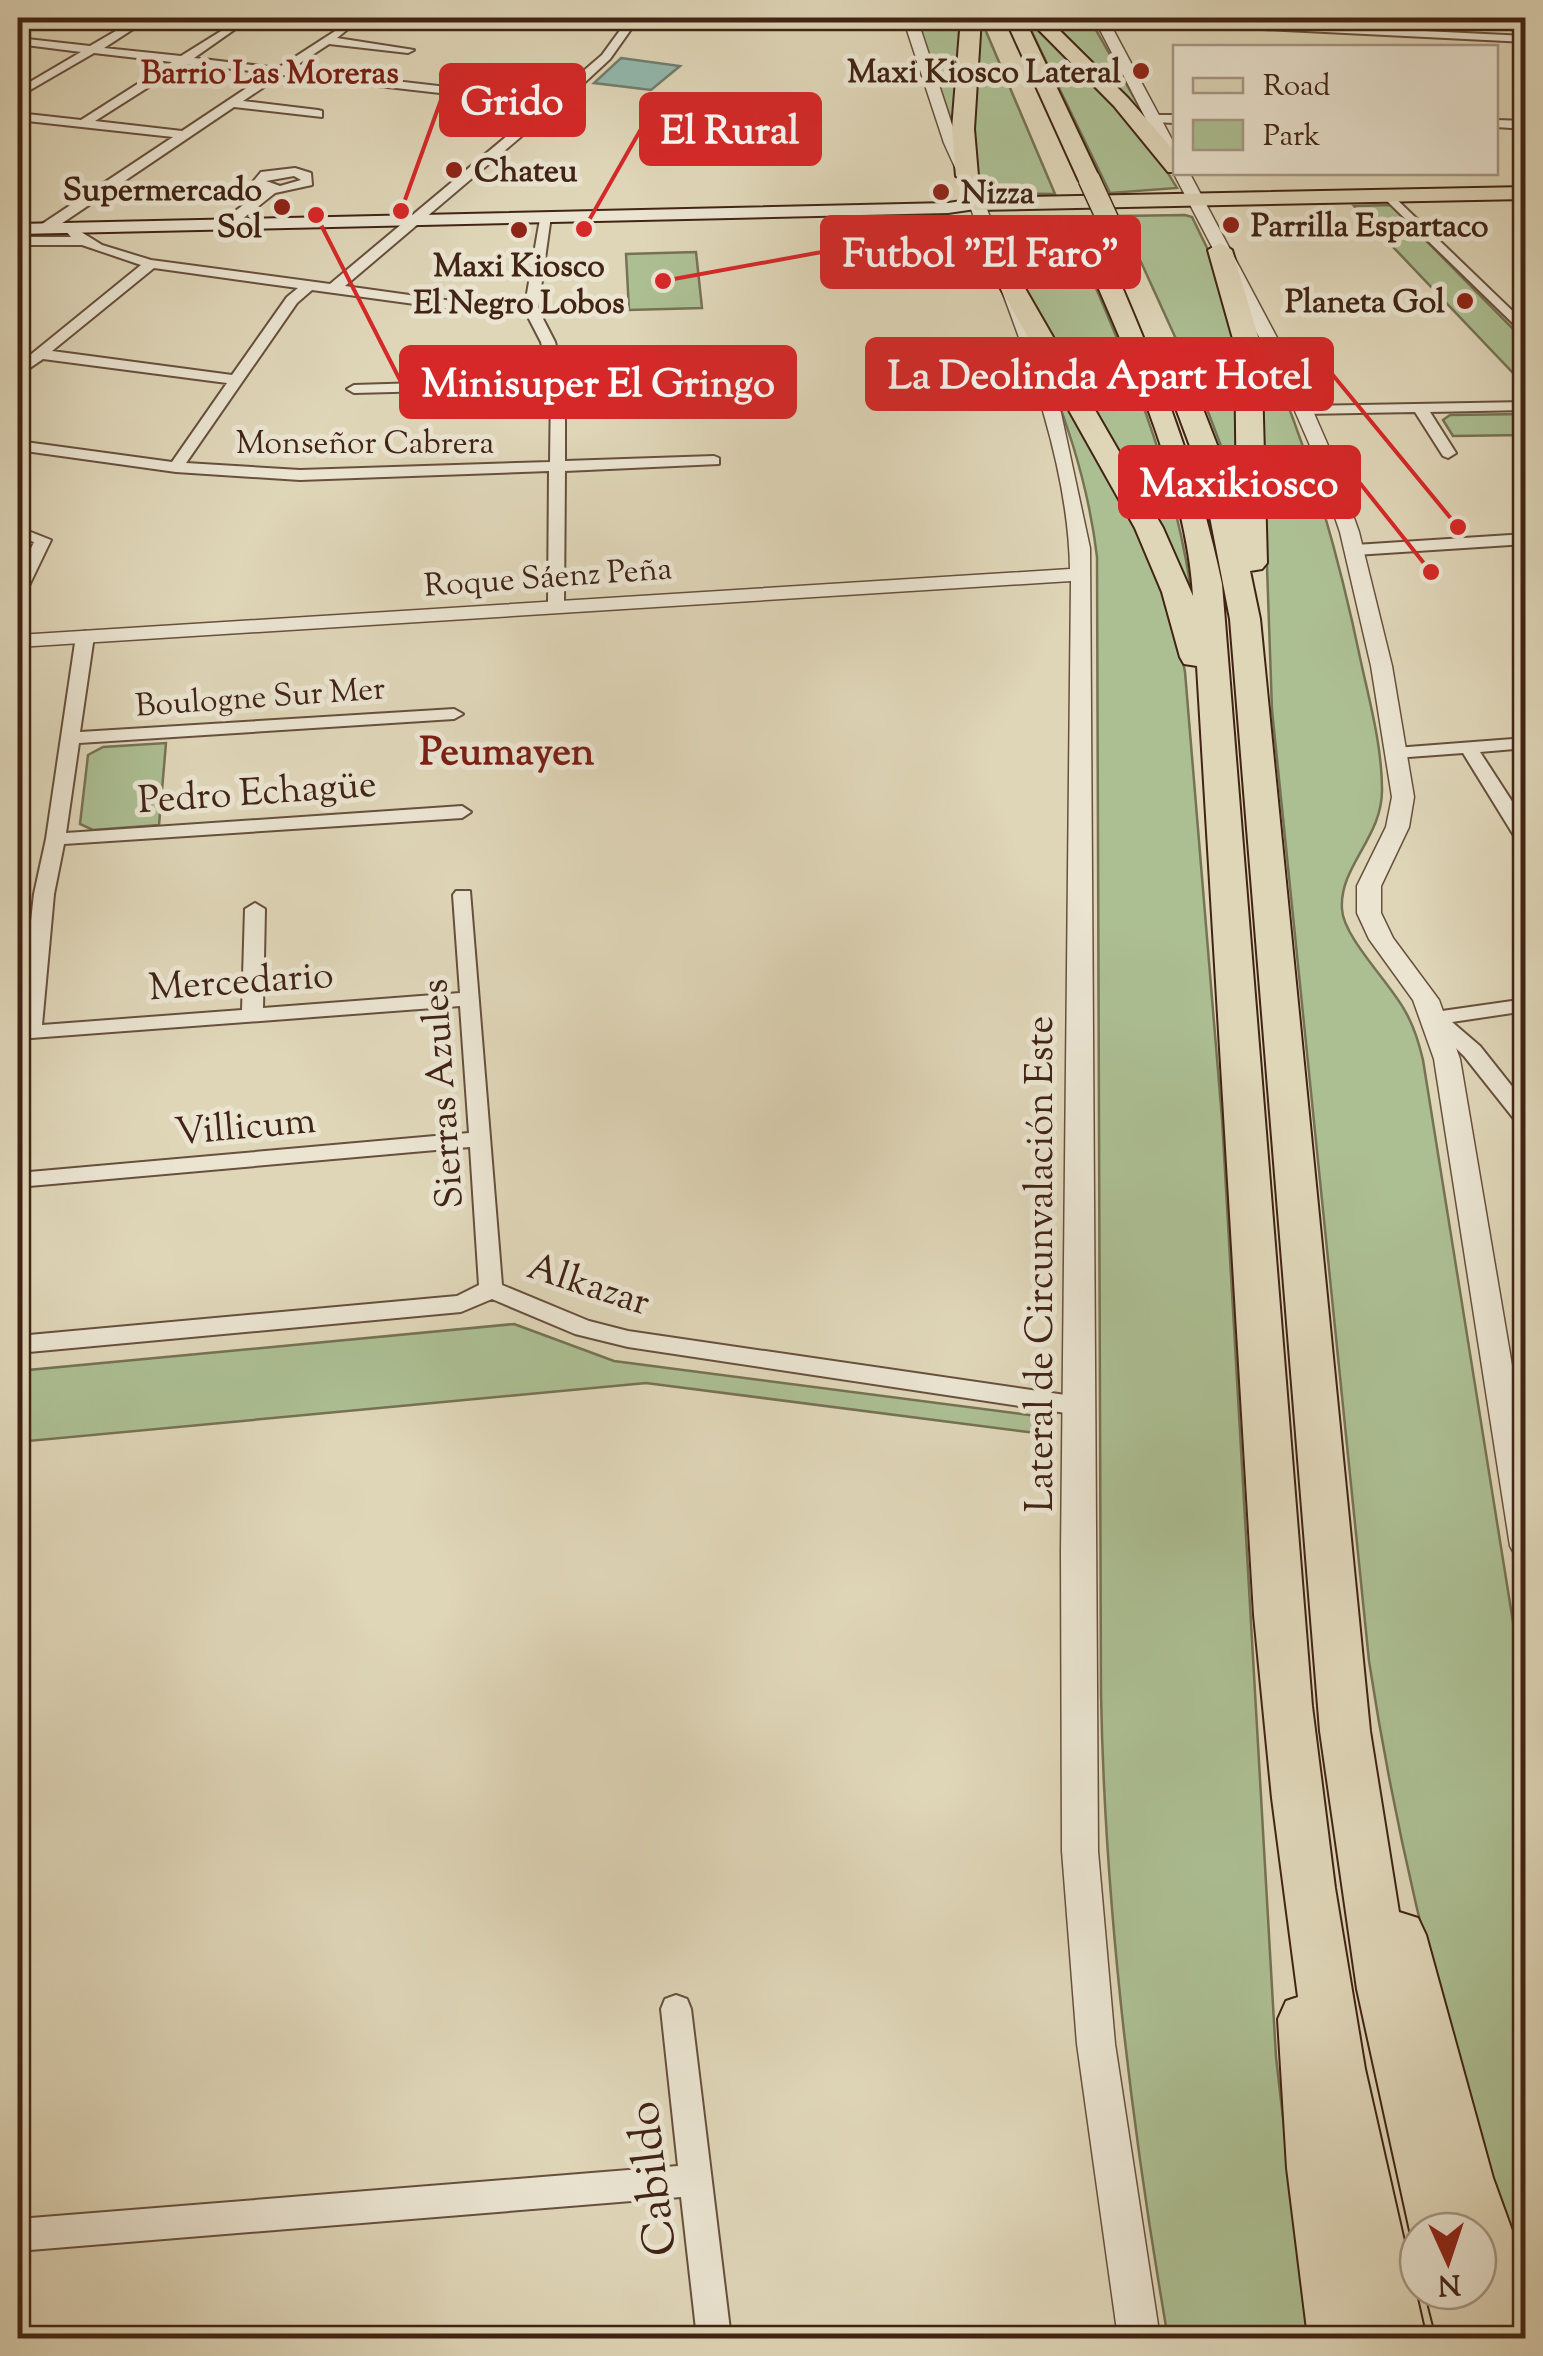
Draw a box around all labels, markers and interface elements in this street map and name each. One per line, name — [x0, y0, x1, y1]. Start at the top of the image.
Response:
legend — [1173, 45, 1498, 175]
place label: Maxi Kiosco Lateral — [847, 51, 1121, 97]
district label: Barrio Las Moreras — [141, 52, 399, 98]
marker: Maxi Kiosco Lateral — [1130, 60, 1152, 82]
callout: Grido — [441, 65, 584, 135]
text: Road — [1263, 66, 1330, 109]
text: Grido — [461, 76, 563, 133]
callout: El Rural — [641, 94, 820, 164]
text: El Rural — [660, 105, 800, 162]
text: Park — [1263, 116, 1320, 159]
place label: Chateu — [474, 150, 578, 196]
marker: Chateu — [443, 159, 465, 181]
place label: Supermercado Sol — [63, 169, 262, 252]
place label: Nizza — [961, 172, 1035, 218]
marker: Nizza — [930, 181, 952, 203]
marker: Supermercado Sol — [271, 196, 293, 218]
place label: Parrilla Espartaco — [1251, 205, 1489, 251]
marker: Parrilla Espartaco — [1220, 214, 1242, 236]
callout: Futbol "El Faro" — [822, 217, 1139, 287]
marker: Maxi Kiosco El Negro Lobos — [508, 219, 530, 241]
text: Futbol "El Faro" — [843, 228, 1119, 285]
place label: Maxi Kiosco El Negro Lobos — [413, 245, 625, 328]
place label: Planeta Gol — [1285, 281, 1445, 327]
marker: Planeta Gol — [1454, 290, 1476, 312]
callout: La Deolinda Apart Hotel — [867, 339, 1332, 409]
callout: Minisuper El Gringo — [401, 347, 795, 417]
text: La Deolinda Apart Hotel — [888, 350, 1313, 407]
text: Minisuper El Gringo — [421, 358, 775, 415]
street label: Monseñor Cabrera — [236, 422, 495, 468]
callout: Maxikiosco — [1120, 447, 1359, 517]
text: Maxikiosco — [1140, 458, 1339, 515]
street label: Roque Sáenz Peña — [423, 547, 674, 611]
street label: Boulogne Sur Mer — [134, 667, 387, 731]
district label: Peumayen — [420, 726, 595, 783]
street label: Pedro Echagüe — [136, 760, 378, 830]
street label: Mercedario — [147, 951, 336, 1017]
street label: Sierras Azules — [410, 977, 480, 1210]
street label: Lateral de Circunvalación Este — [1016, 1016, 1070, 1512]
street label: Villicum — [173, 1096, 318, 1162]
street label: Alkazar — [520, 1242, 656, 1332]
street label: Cabildo — [614, 2097, 697, 2259]
north arrow — [1398, 2211, 1498, 2311]
text: N — [1437, 2262, 1461, 2304]

